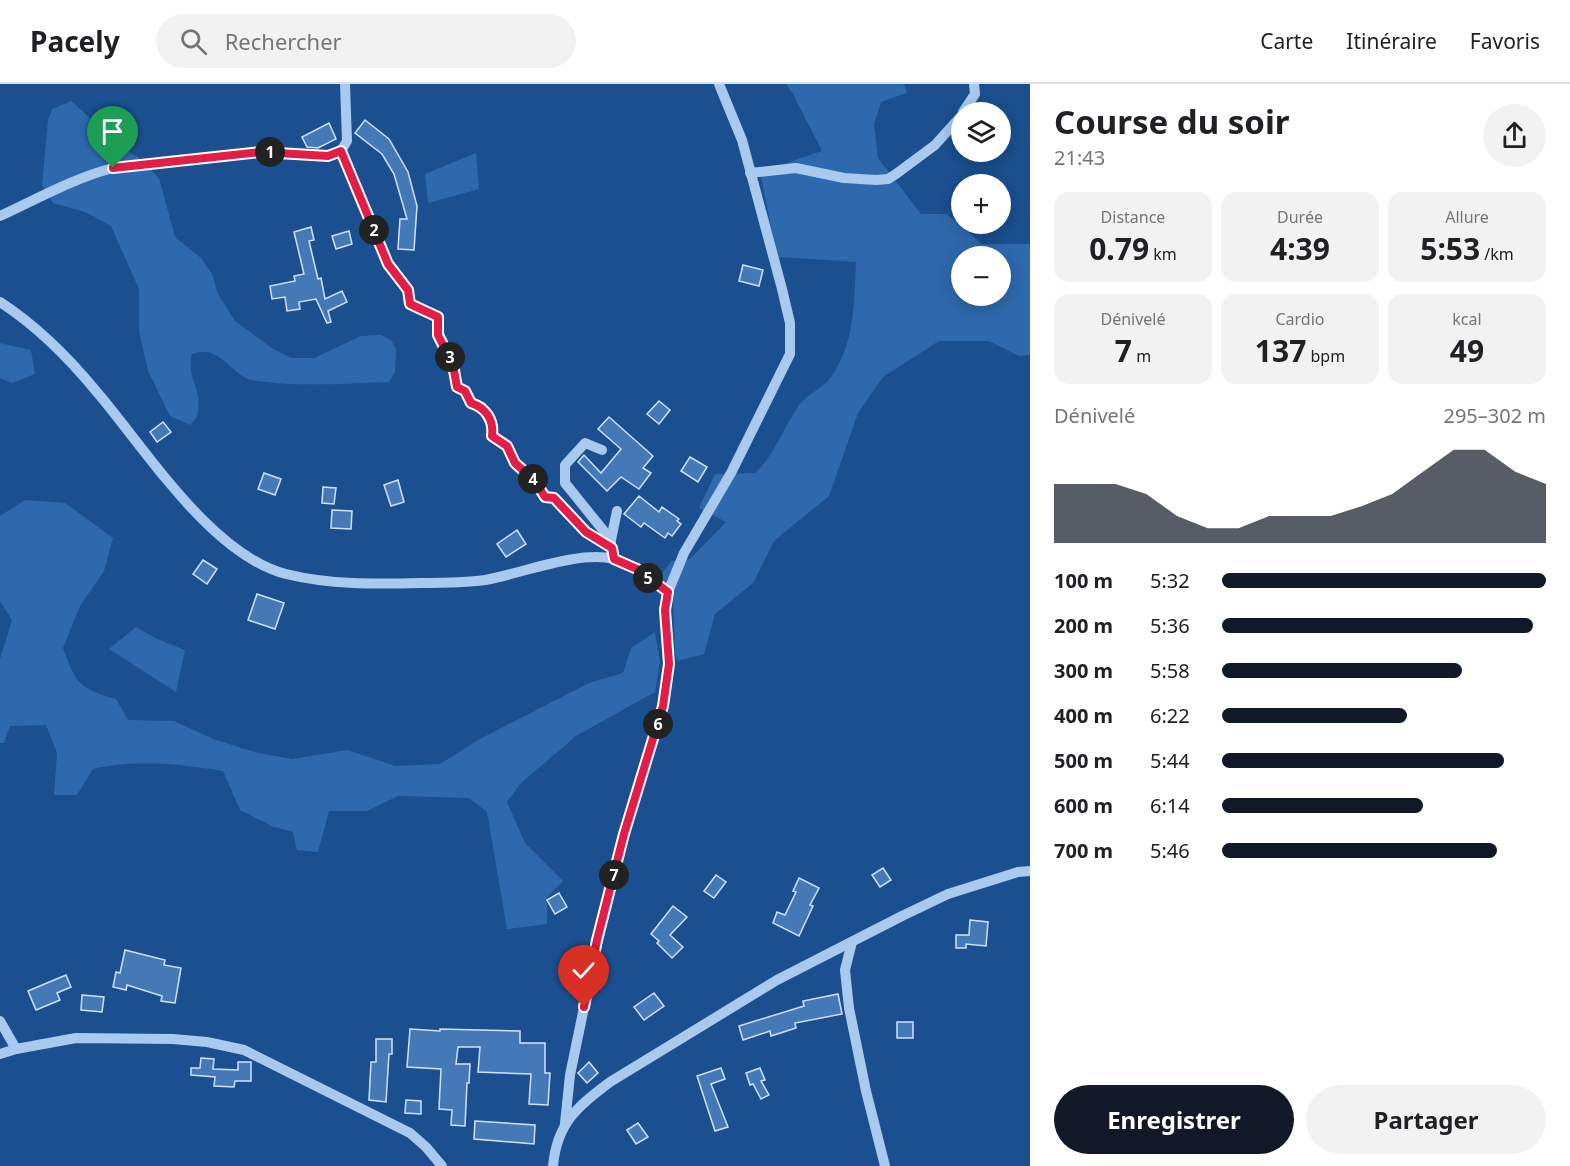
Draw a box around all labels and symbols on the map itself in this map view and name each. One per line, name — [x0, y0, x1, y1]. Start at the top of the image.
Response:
pin — [87, 106, 138, 168]
pin: 1 — [255, 137, 285, 167]
pin: 2 — [359, 215, 389, 245]
pin: 3 — [435, 342, 465, 372]
pin: 4 — [518, 464, 548, 494]
pin: 5 — [633, 563, 663, 593]
pin: 6 — [643, 709, 673, 739]
pin: 7 — [599, 860, 629, 890]
pin — [558, 945, 609, 1007]

